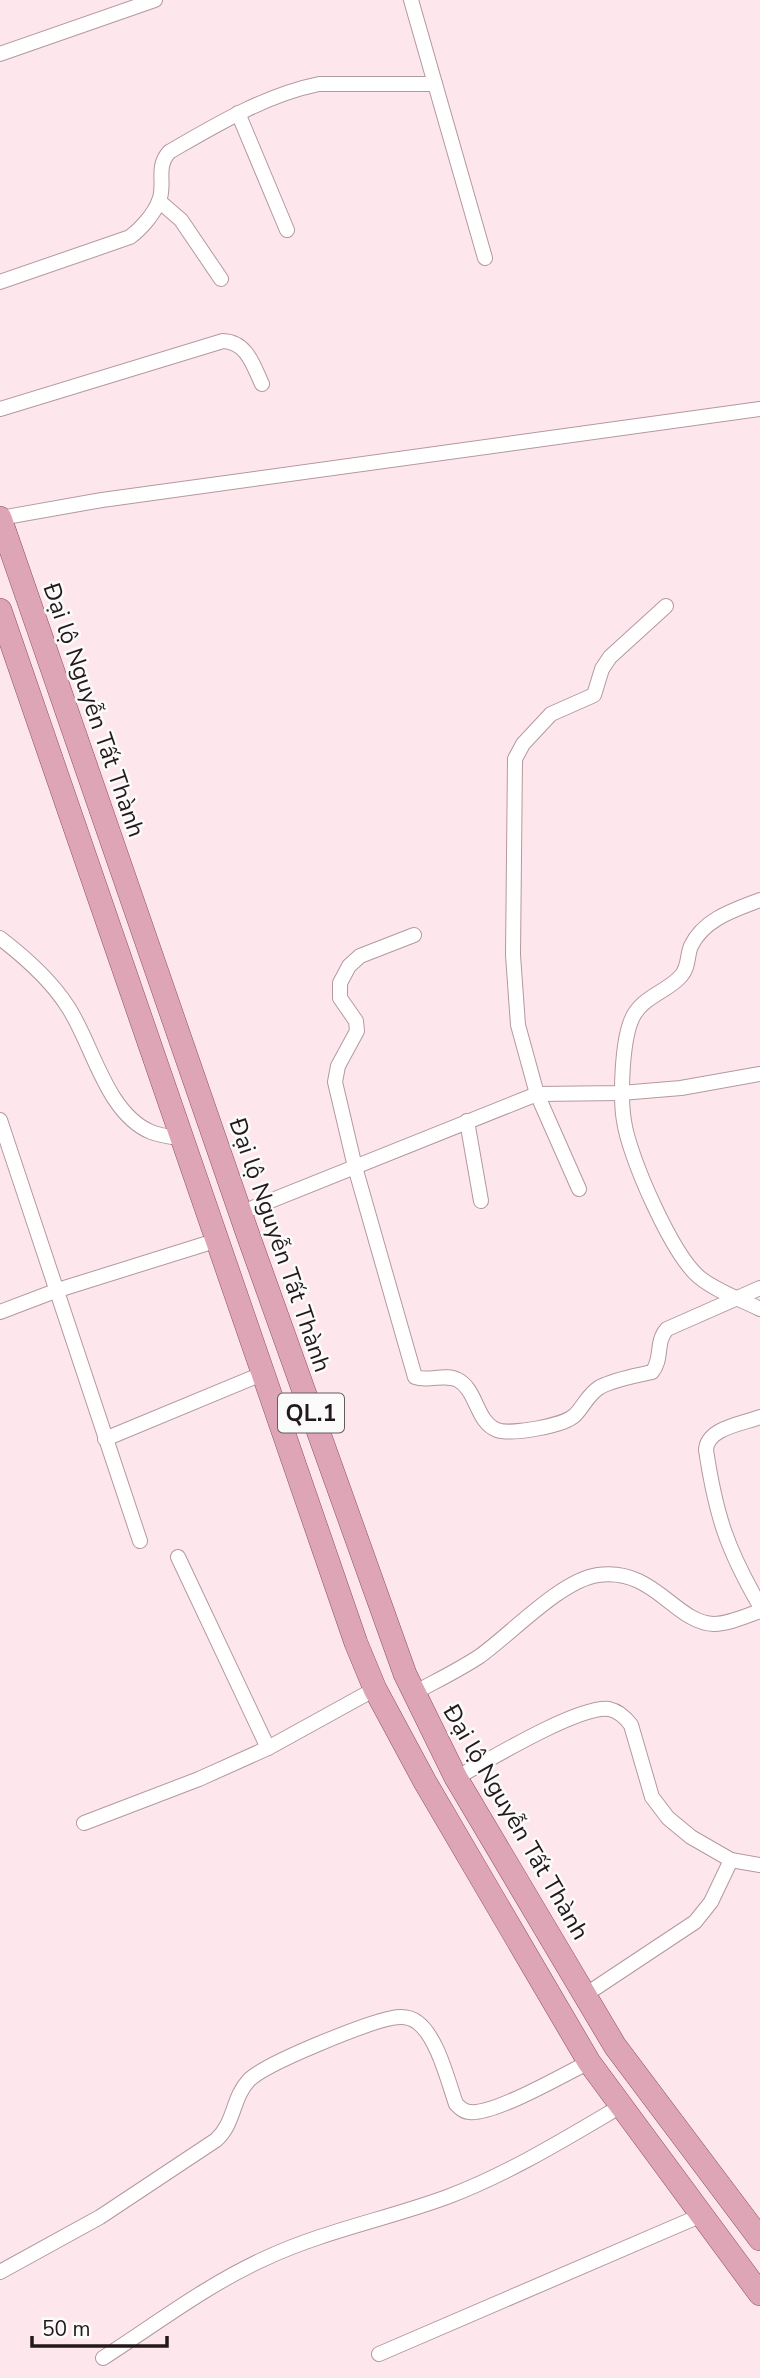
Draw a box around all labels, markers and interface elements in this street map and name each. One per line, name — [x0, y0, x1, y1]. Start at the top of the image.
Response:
street label: Đại lộ Nguyễn Tất Thành — [35, 578, 153, 841]
street label: Đại lộ Nguyễn Tất Thành — [221, 1113, 339, 1376]
road number: QL.1 — [278, 1394, 344, 1432]
street label: Đại lộ Nguyễn Tất Thành — [435, 1698, 597, 1946]
scale bar — [32, 2304, 166, 2348]
text: 50 m — [42, 2315, 91, 2343]

